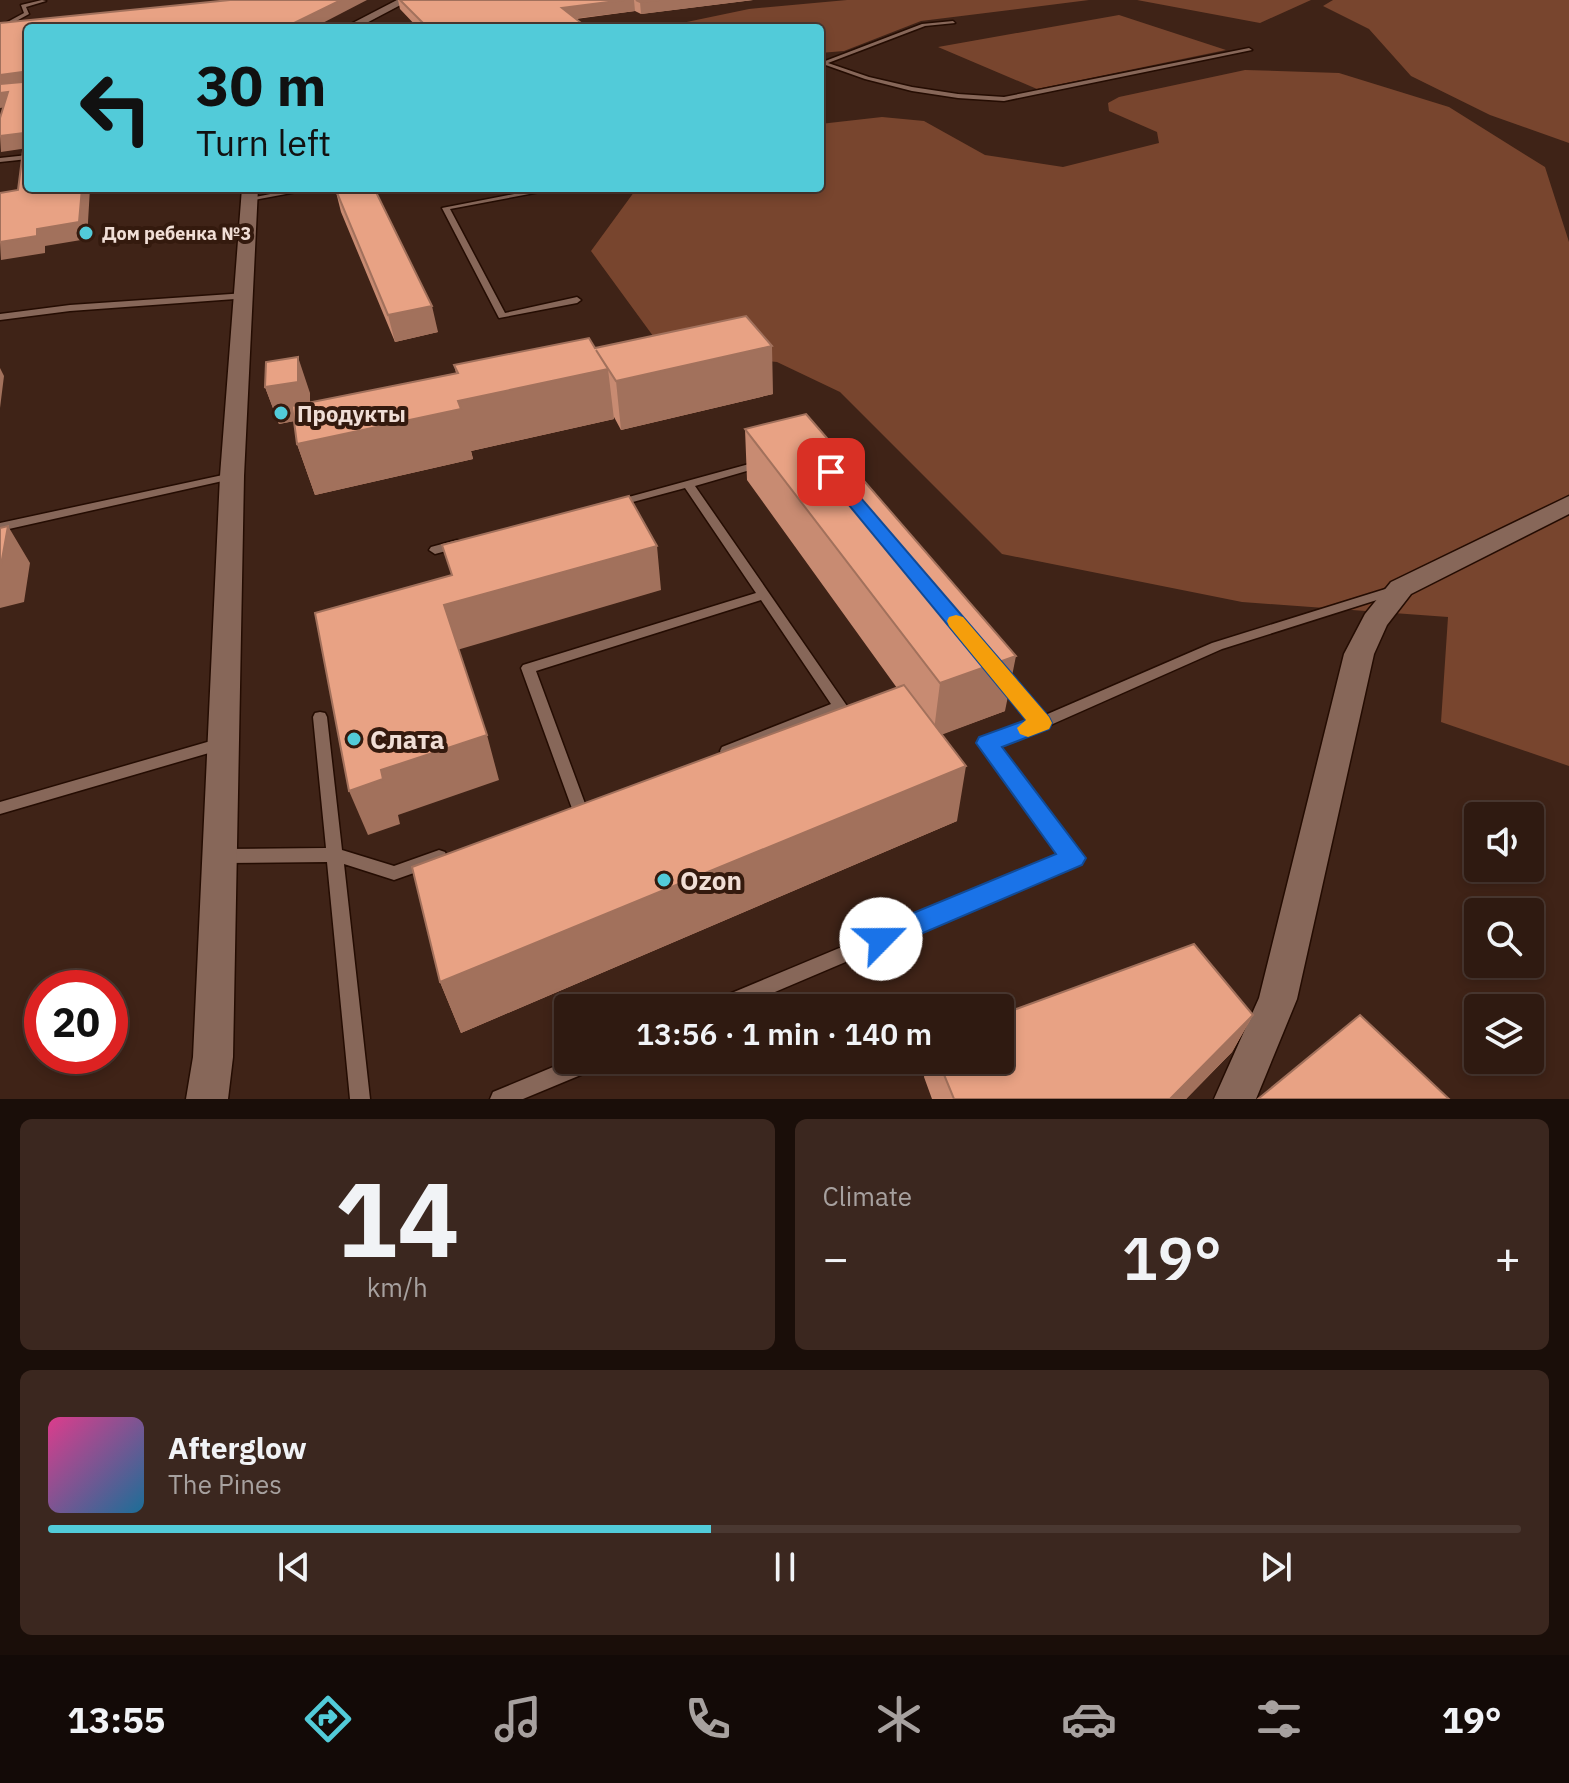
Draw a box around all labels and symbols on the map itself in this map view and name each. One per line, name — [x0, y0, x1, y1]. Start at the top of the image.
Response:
place label: Дом ребенка №3 — [102, 222, 251, 245]
marker: Дом ребенка №3 — [77, 224, 95, 242]
place label: Продукты — [297, 399, 406, 428]
marker: Продукты — [272, 404, 290, 422]
pin — [797, 438, 865, 506]
place label: Слата — [370, 722, 445, 756]
marker: Слата — [345, 730, 363, 748]
place label: Ozon — [680, 863, 742, 897]
marker: Ozon — [655, 871, 673, 889]
position arrow — [839, 897, 923, 981]
speed limit sign: 20 — [24, 970, 128, 1074]

